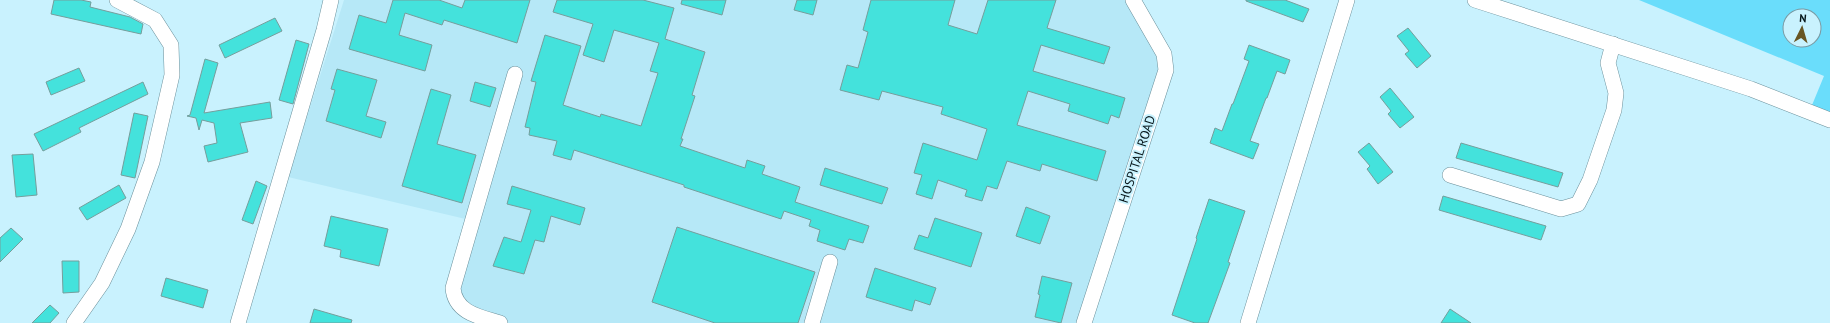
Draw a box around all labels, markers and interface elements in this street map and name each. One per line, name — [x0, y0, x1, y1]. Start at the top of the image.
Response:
north arrow — [1782, 8, 1822, 48]
text: N — [1799, 11, 1807, 25]
street label: HOSPITAL ROAD — [1115, 113, 1159, 205]

